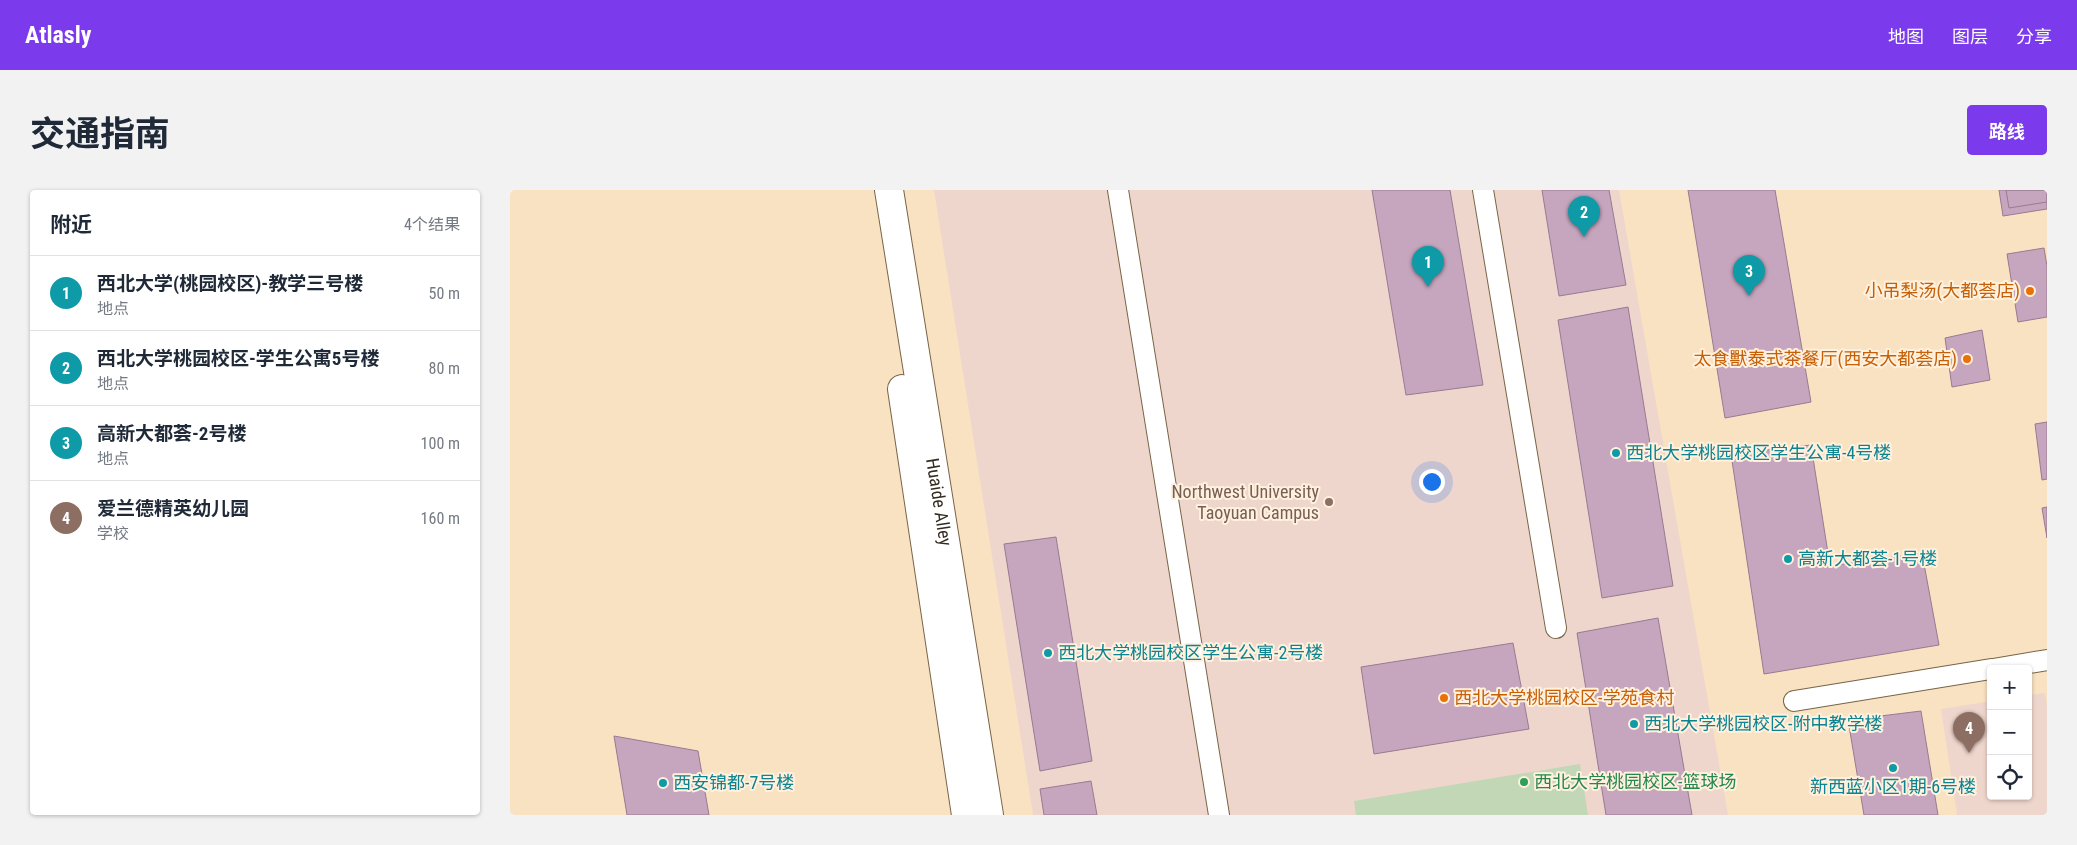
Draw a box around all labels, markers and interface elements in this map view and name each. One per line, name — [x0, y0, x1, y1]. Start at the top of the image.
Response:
text: Atlasly — [25, 21, 91, 49]
text: 地图 — [1888, 26, 1924, 47]
text: 图层 — [1952, 26, 1988, 47]
text: 分享 — [2016, 26, 2052, 47]
button: 路线 — [1967, 105, 2047, 155]
text: 交通指南 — [30, 114, 170, 155]
pin: 2 — [1568, 196, 1600, 237]
text: 附近 — [50, 213, 92, 237]
text: 4个结果 — [404, 215, 460, 234]
pin: 1 — [1412, 246, 1444, 287]
pin: 3 — [1733, 255, 1765, 296]
text: 西北大学(桃园校区)-教学三号楼 — [97, 272, 363, 295]
place label: 小吊梨汤(大都荟店) — [1865, 280, 2020, 302]
text: 1 — [62, 284, 70, 303]
text: 50 m — [428, 284, 460, 303]
marker: 小吊梨汤(大都荟店) — [2024, 285, 2036, 297]
text: 地点 — [97, 299, 129, 318]
text: 西北大学桃园校区-学生公寓5号楼 — [97, 347, 379, 370]
place label: 太食獸泰式茶餐厅(西安大都荟店) — [1694, 348, 1957, 370]
marker: 太食獸泰式茶餐厅(西安大都荟店) — [1961, 353, 1973, 365]
text: 2 — [62, 359, 70, 378]
text: 80 m — [428, 359, 460, 378]
text: 地点 — [97, 374, 129, 393]
text: 高新大都荟-2号楼 — [97, 422, 246, 445]
text: 3 — [62, 434, 70, 453]
text: 100 m — [421, 434, 460, 453]
place label: 西北大学桃园校区学生公寓-4号楼 — [1626, 442, 1891, 463]
marker: 西北大学桃园校区学生公寓-4号楼 — [1610, 447, 1622, 459]
text: 地点 — [97, 449, 129, 468]
street label: Huaide Alley — [922, 457, 957, 548]
your location — [1419, 469, 1445, 495]
place label: Northwest University Taoyuan Campus — [1171, 481, 1320, 523]
marker: Northwest University Taoyuan Campus — [1323, 496, 1335, 508]
text: 爱兰德精英幼儿园 — [97, 497, 249, 520]
text: 4 — [62, 509, 70, 528]
text: 160 m — [421, 509, 460, 528]
text: 学校 — [97, 524, 129, 543]
place label: 高新大都荟-1号楼 — [1798, 548, 1937, 569]
marker: 高新大都荟-1号楼 — [1782, 553, 1794, 565]
place label: 西北大学桃园校区学生公寓-2号楼 — [1058, 642, 1323, 663]
marker: 西北大学桃园校区学生公寓-2号楼 — [1042, 647, 1054, 659]
map controls — [1987, 665, 2032, 800]
button: + — [1987, 665, 2032, 710]
place label: 西北大学桃园校区-学苑食村 — [1454, 687, 1674, 708]
marker: 西北大学桃园校区-学苑食村 — [1438, 692, 1450, 704]
button: − — [1987, 710, 2032, 755]
pin: 4 — [1953, 712, 1985, 753]
place label: 西北大学桃园校区-附中教学楼 — [1644, 713, 1882, 734]
marker: 西北大学桃园校区-附中教学楼 — [1628, 718, 1640, 730]
button: locate — [1987, 755, 2032, 800]
marker: 新西蓝小区1期-6号楼 — [1887, 762, 1899, 774]
place label: 西北大学桃园校区-篮球场 — [1534, 771, 1736, 792]
place label: 西安锦都-7号楼 — [673, 772, 794, 793]
marker: 西北大学桃园校区-篮球场 — [1518, 776, 1530, 788]
place label: 新西蓝小区1期-6号楼 — [1810, 776, 1976, 797]
marker: 西安锦都-7号楼 — [657, 777, 669, 789]

